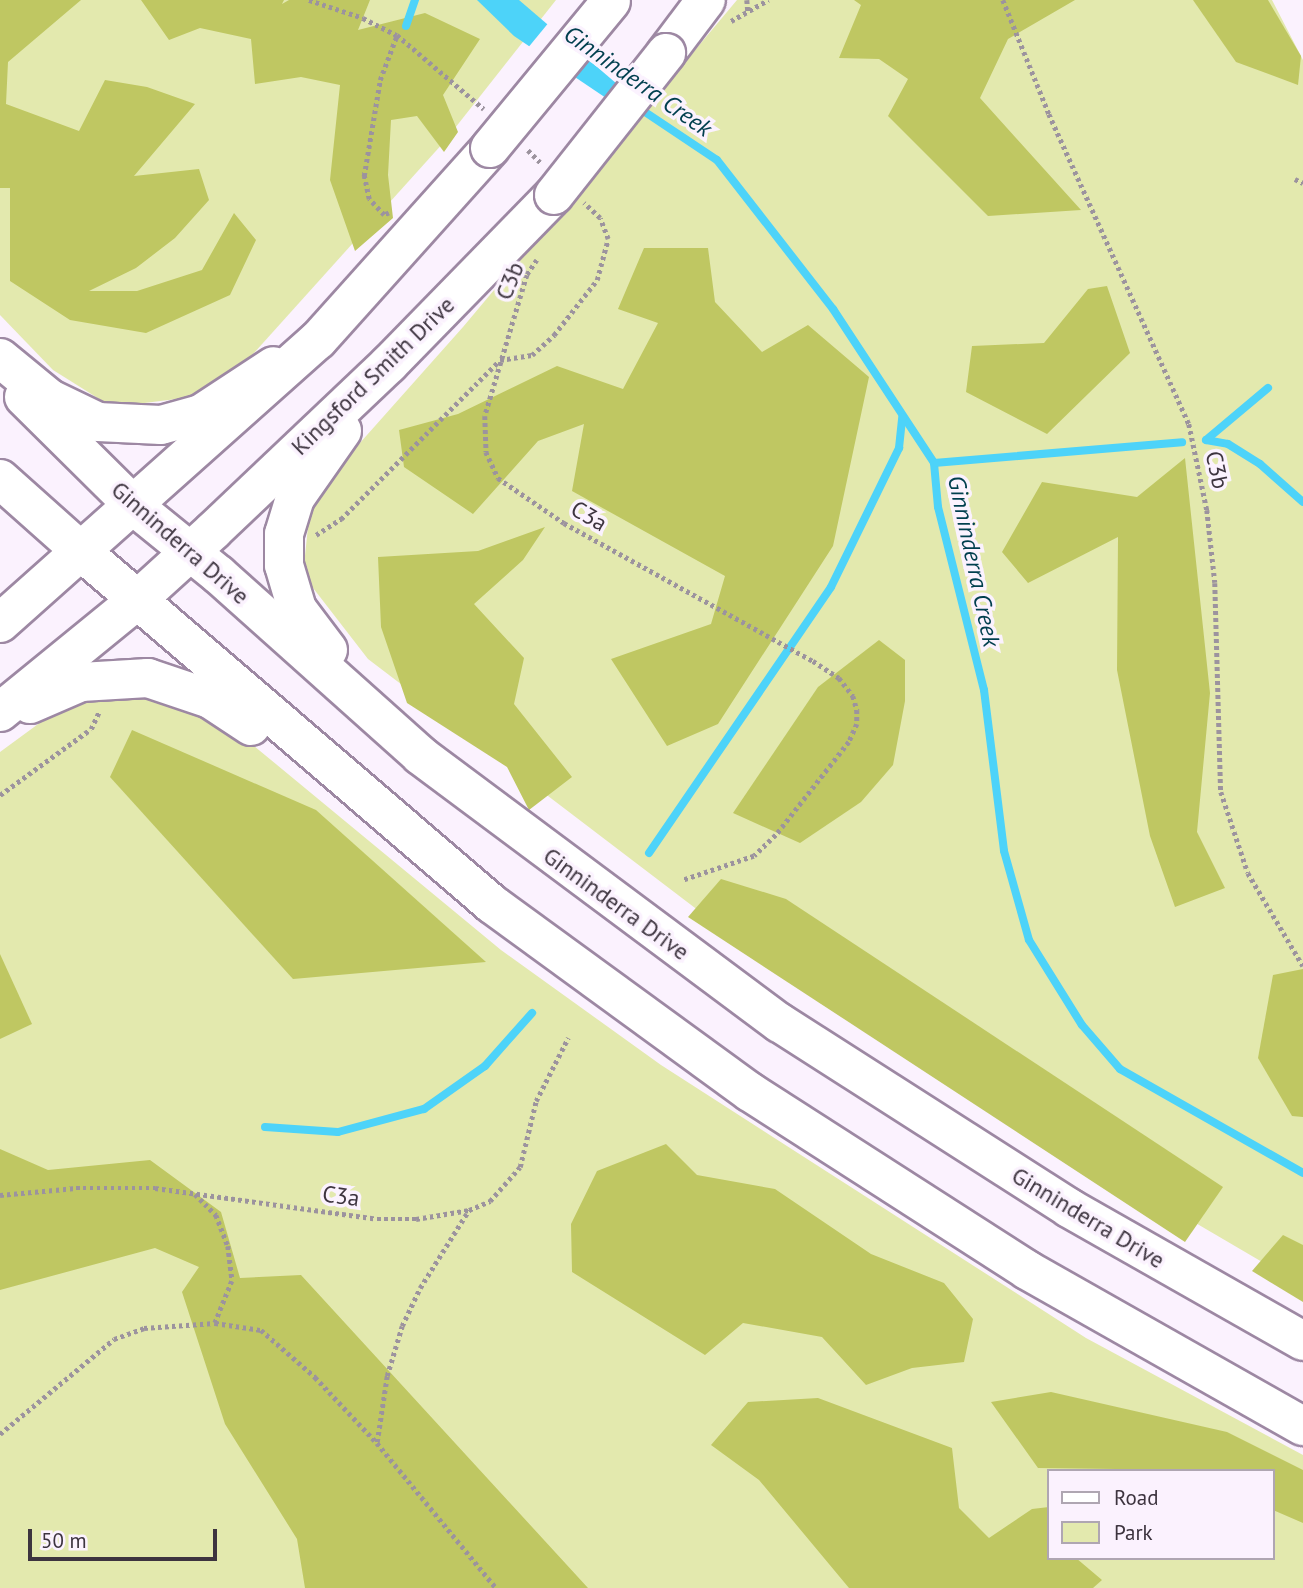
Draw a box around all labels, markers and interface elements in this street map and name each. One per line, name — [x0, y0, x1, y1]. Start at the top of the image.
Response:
water label: Ginninderra Creek — [558, 19, 718, 143]
street label: C3b — [490, 258, 530, 304]
street label: Kingsford Smith Drive — [286, 291, 460, 461]
street label: C3b — [1200, 449, 1234, 491]
water label: Ginninderra Creek — [942, 473, 1006, 649]
street label: Ginninderra Drive — [106, 476, 254, 610]
street label: C3a — [566, 495, 612, 537]
street label: Ginninderra Drive — [538, 842, 694, 966]
street label: Ginninderra Drive — [1007, 1162, 1169, 1274]
street label: C3a — [321, 1180, 361, 1212]
legend — [1048, 1469, 1275, 1560]
text: Road — [1114, 1484, 1158, 1511]
scale bar — [32, 1514, 220, 1558]
text: Park — [1114, 1519, 1153, 1546]
text: 50 m — [41, 1527, 87, 1554]

